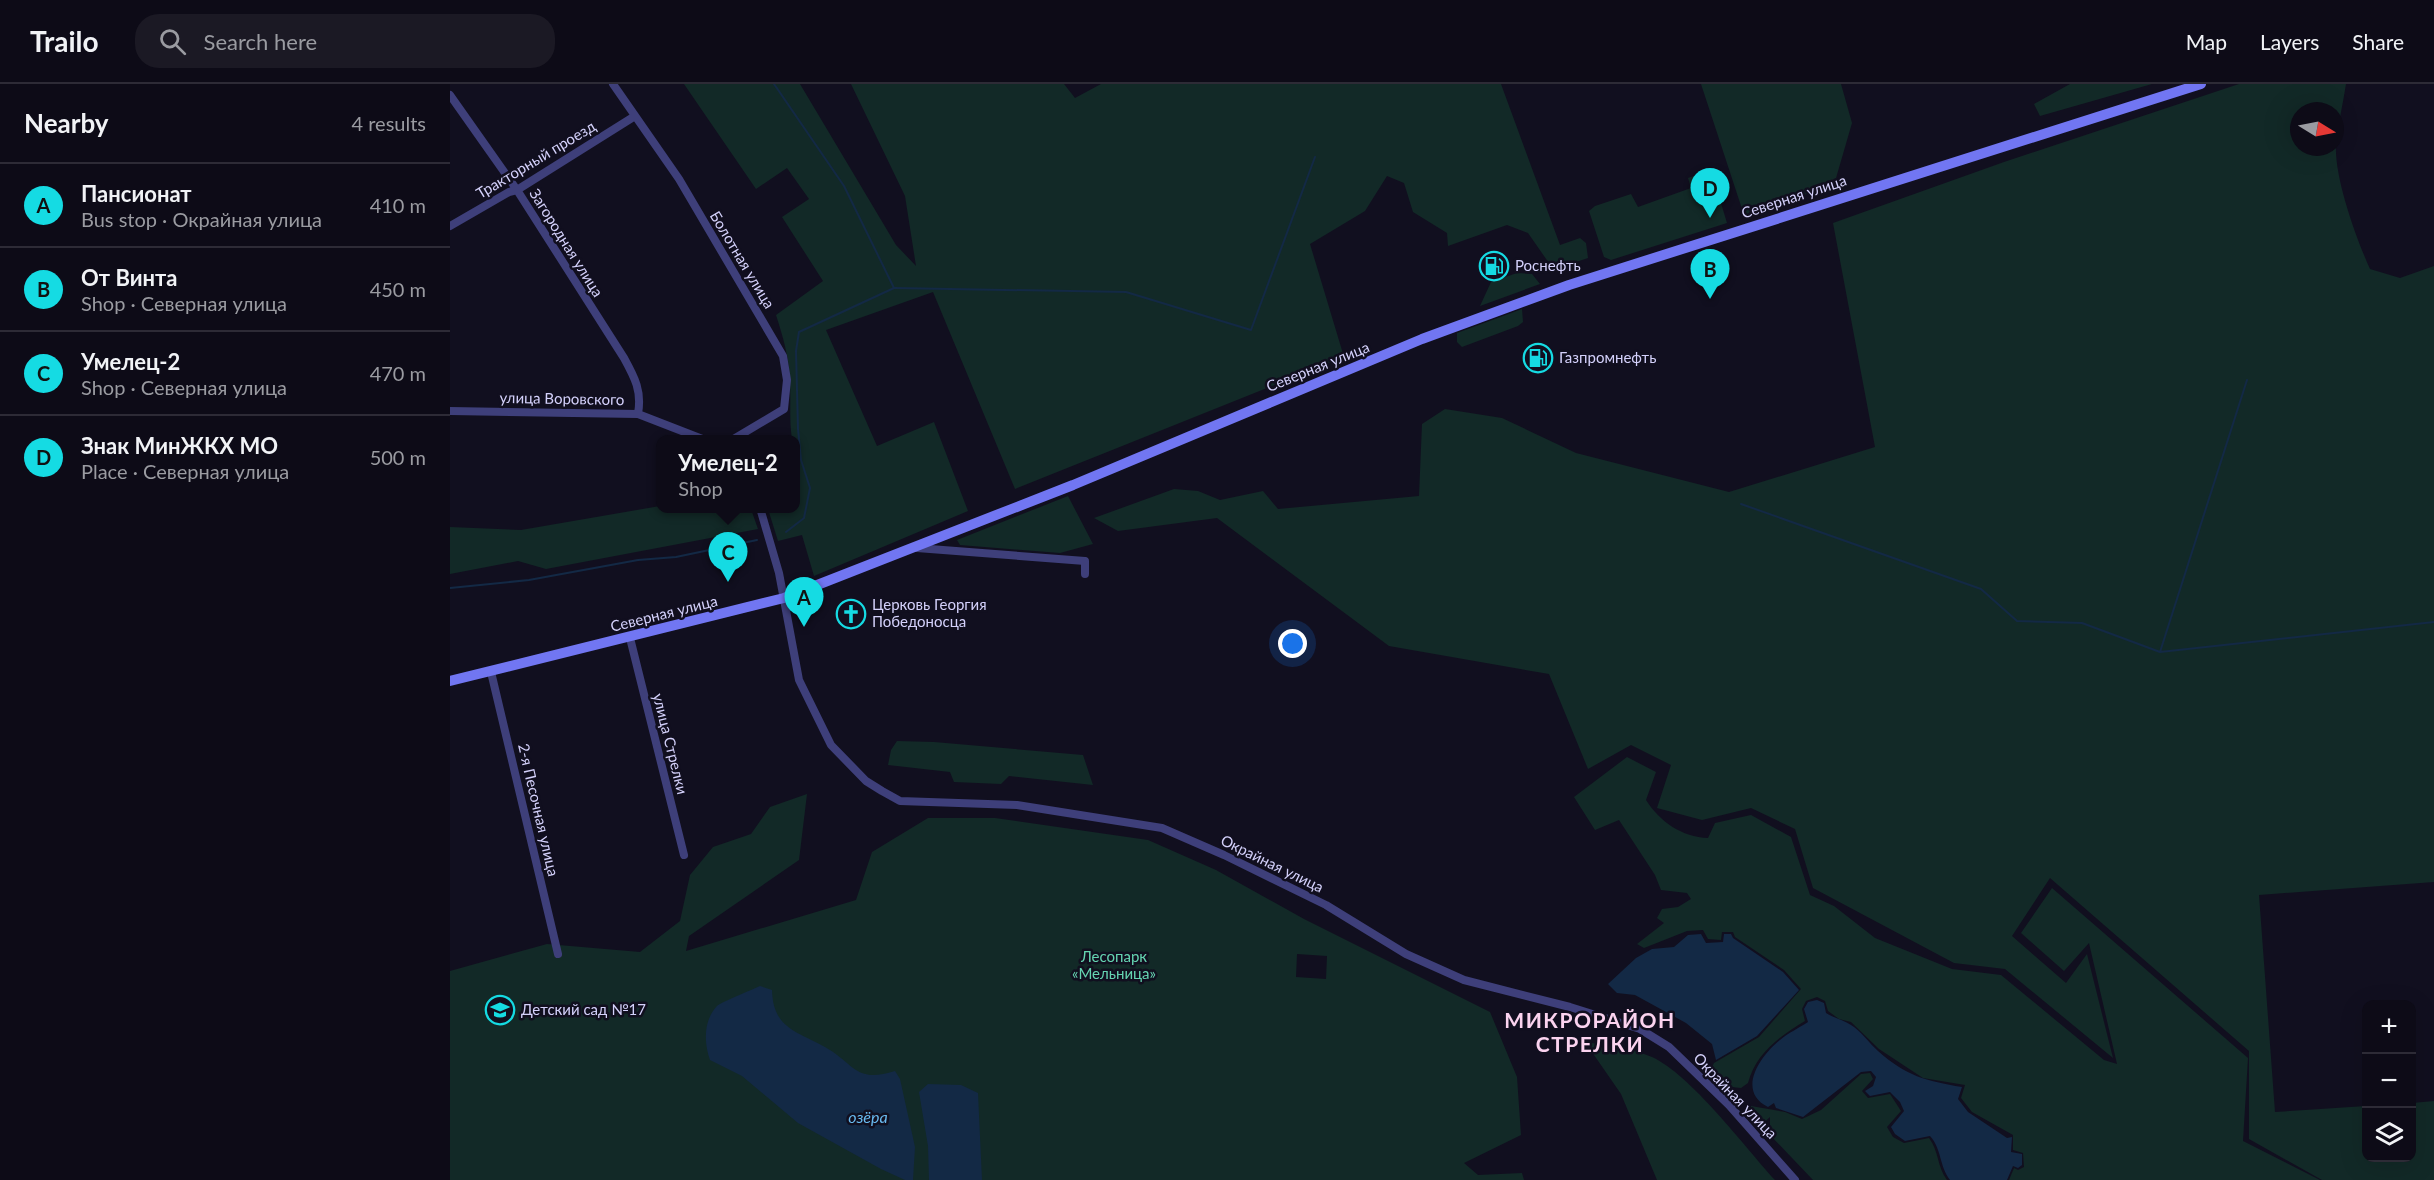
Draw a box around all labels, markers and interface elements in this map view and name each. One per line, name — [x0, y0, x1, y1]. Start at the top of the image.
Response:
search box — [135, 14, 555, 68]
text: Trailo — [30, 24, 99, 58]
icon: search — [156, 25, 189, 58]
text: Search here — [204, 28, 317, 55]
text: Map — [2186, 29, 2227, 54]
text: Layers — [2260, 29, 2319, 54]
text: Share — [2352, 29, 2404, 54]
north arrow — [2290, 102, 2344, 156]
text: Nearby — [24, 107, 109, 139]
text: 4 results — [351, 111, 426, 135]
street label: Тракторный проезд — [473, 116, 598, 202]
pin: D — [1690, 168, 1730, 218]
street label: Северная улица — [1739, 171, 1849, 222]
text: Пансионат — [81, 180, 192, 207]
street label: Загородная улица — [526, 185, 607, 300]
text: A — [37, 193, 50, 217]
text: 410 m — [370, 193, 426, 217]
text: Bus stop · Окрайная улица — [81, 207, 322, 231]
street label: Болотная улица — [707, 208, 779, 311]
fuel station icon: Роснефть — [1478, 250, 1510, 282]
pin: B — [1690, 250, 1730, 299]
place label: Роснефть — [1515, 256, 1581, 274]
text: От Винта — [81, 264, 177, 291]
text: B — [37, 277, 50, 301]
text: 450 m — [370, 277, 426, 301]
text: Shop · Северная улица — [81, 291, 287, 315]
street label: Северная улица — [1263, 337, 1372, 395]
fuel station icon: Газпромнефть — [1522, 342, 1554, 374]
text: Умелец-2 — [81, 348, 180, 375]
place label: Газпромнефть — [1559, 348, 1656, 366]
text: C — [37, 361, 50, 385]
text: 470 m — [370, 361, 426, 385]
text: Shop · Северная улица — [81, 375, 287, 399]
street label: улица Воровского — [500, 388, 625, 408]
text: Знак МинЖКХ МО — [81, 432, 278, 459]
popup — [656, 435, 800, 513]
text: D — [36, 445, 51, 469]
text: 500 m — [370, 445, 426, 469]
text: Умелец-2 — [678, 449, 778, 476]
text: Place · Северная улица — [81, 459, 289, 483]
text: Shop — [678, 476, 723, 500]
pin: C — [708, 532, 748, 582]
pin: A — [784, 578, 824, 627]
street label: Северная улица — [608, 591, 719, 635]
place label: Церковь Георгия Победоносца — [872, 595, 987, 630]
church icon: Церковь Георгия Победоносца — [835, 598, 867, 630]
your location — [1278, 629, 1307, 658]
street label: улица Стрелки — [650, 691, 692, 796]
street label: 2-я Песочная улица — [515, 742, 563, 878]
street label: Окрайная улица — [1218, 830, 1327, 896]
park label: Лесопарк «Мельница» — [1072, 947, 1156, 982]
school or university icon: Детский сад №17 — [484, 994, 516, 1026]
place label: Детский сад №17 — [521, 1000, 646, 1018]
map controls — [2362, 1000, 2416, 1162]
button: + — [2362, 1000, 2416, 1054]
district label: МИКРОРАЙОН СТРЕЛКИ — [1504, 1007, 1676, 1056]
street label: Окрайная улица — [1690, 1049, 1781, 1142]
button: − — [2362, 1054, 2416, 1108]
water label: озёра — [848, 1107, 888, 1126]
button: layers — [2362, 1108, 2416, 1162]

